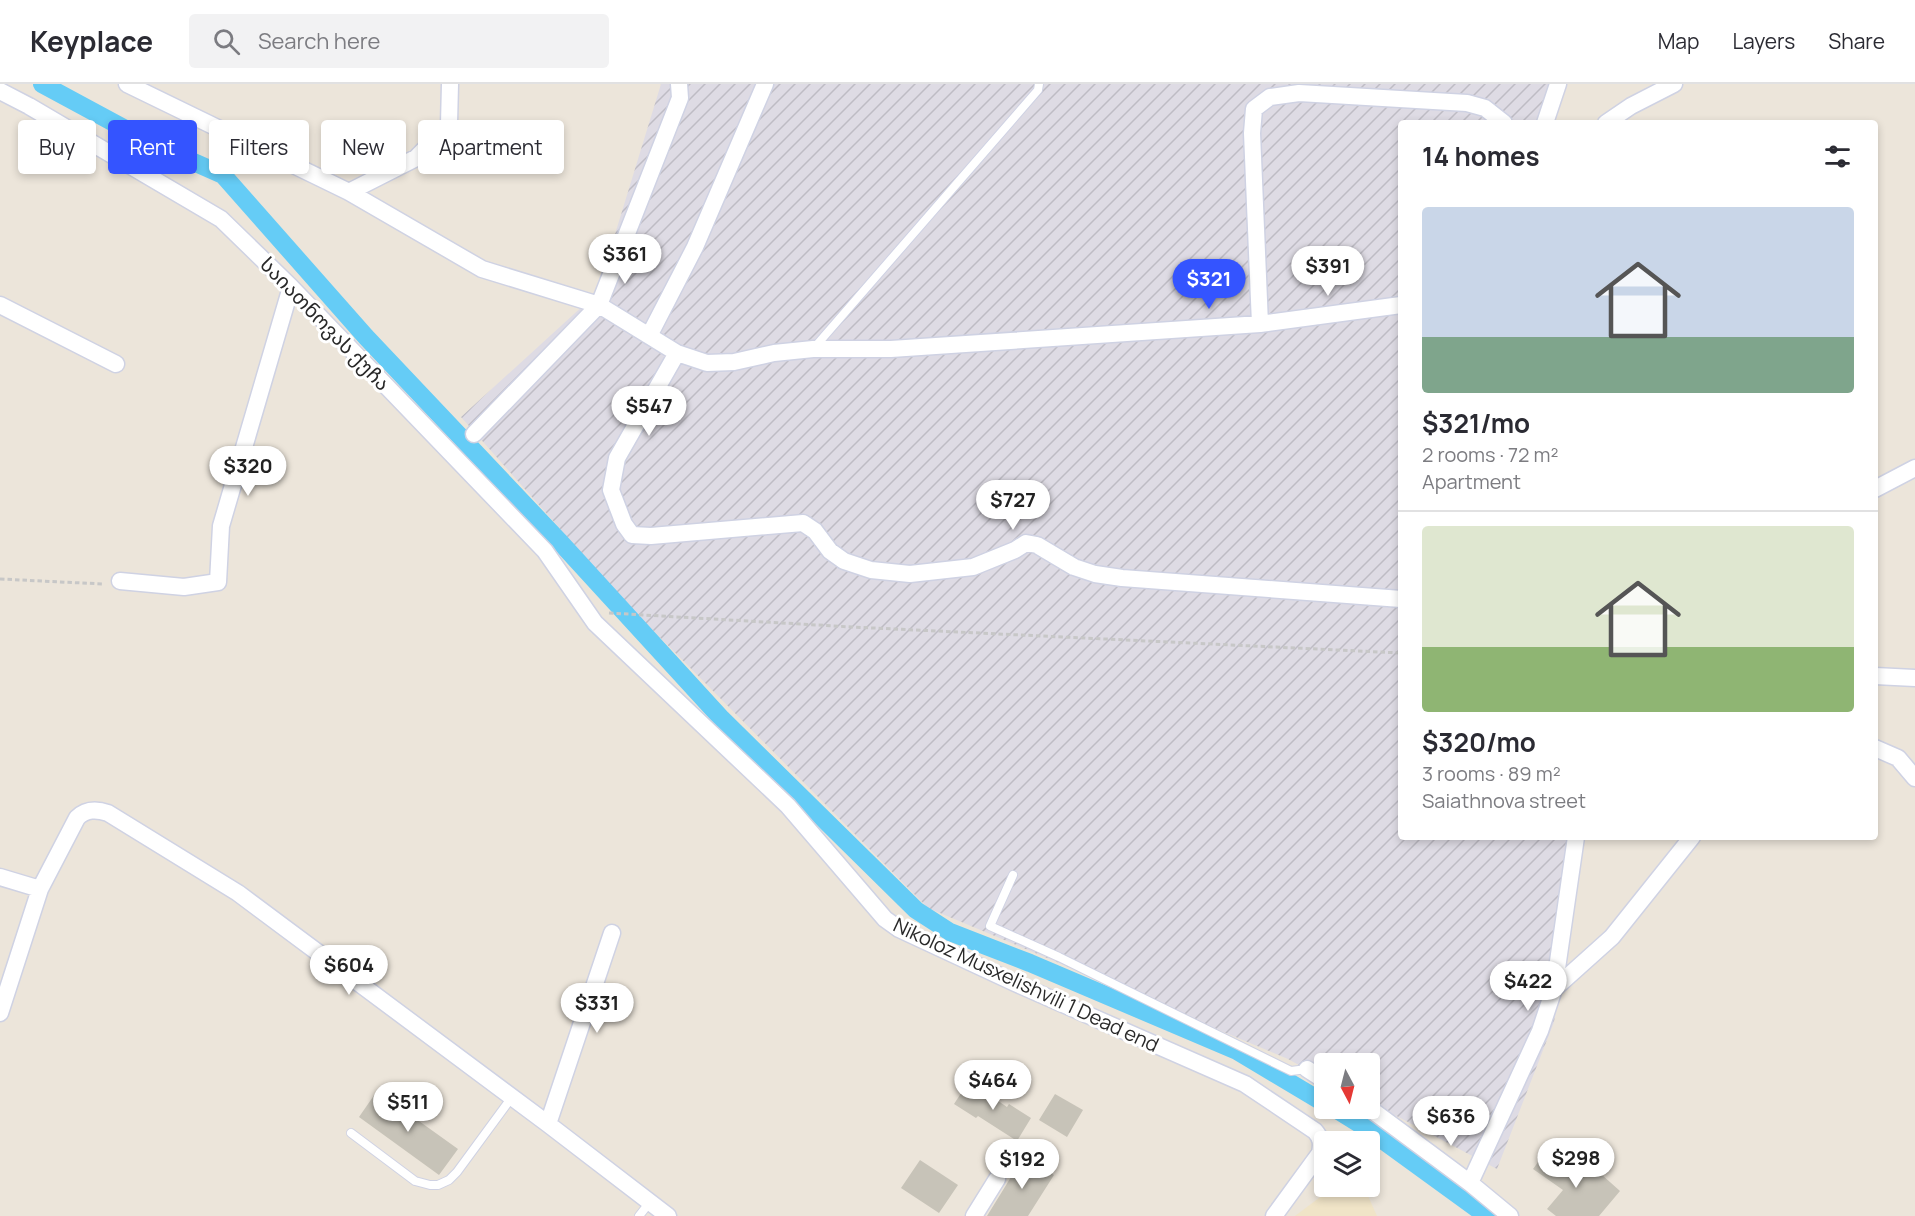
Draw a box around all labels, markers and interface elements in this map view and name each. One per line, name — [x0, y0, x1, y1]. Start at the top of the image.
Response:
search box — [189, 14, 609, 68]
text: Keyplace — [30, 22, 153, 60]
icon: search — [210, 25, 243, 58]
text: Search here — [258, 26, 380, 56]
text: Map — [1658, 27, 1699, 55]
text: Layers — [1732, 27, 1795, 55]
text: Share — [1828, 27, 1885, 55]
chip: Buy — [18, 120, 96, 174]
chip: Rent — [108, 120, 197, 174]
chip: Filters — [209, 120, 309, 174]
chip: New — [321, 120, 406, 174]
chip: Apartment — [418, 120, 564, 174]
text: 14 homes — [1422, 138, 1540, 174]
icon: filters — [1821, 140, 1854, 173]
pin: $361 — [589, 234, 661, 285]
text: $361 — [602, 240, 648, 267]
pin: $391 — [1292, 246, 1364, 297]
icon: home — [1584, 246, 1692, 354]
street label: საიათნოვას ქუჩა — [254, 251, 396, 396]
text: $391 — [1305, 252, 1351, 279]
pin: $321 — [1173, 259, 1245, 310]
text: $321 — [1187, 265, 1231, 292]
pin: $547 — [613, 386, 685, 437]
text: $547 — [625, 392, 673, 419]
text: $321/mo — [1422, 405, 1530, 441]
text: 2 rooms · 72 m² — [1422, 441, 1558, 468]
pin: $320 — [212, 446, 284, 497]
text: $320 — [223, 452, 273, 479]
text: Apartment — [1422, 468, 1521, 495]
pin: $727 — [977, 480, 1049, 531]
text: $727 — [990, 486, 1036, 513]
icon: home — [1584, 565, 1692, 673]
text: $320/mo — [1422, 724, 1536, 760]
text: 3 rooms · 89 m² — [1422, 760, 1561, 787]
text: Saiathnova street — [1422, 787, 1586, 814]
street label: Nikoloz Musxelishvili 1 Dead end — [889, 911, 1163, 1058]
pin: $604 — [313, 945, 385, 996]
text: $604 — [324, 951, 374, 978]
pin: $422 — [1492, 961, 1564, 1012]
text: $422 — [1504, 967, 1552, 994]
pin: $331 — [561, 983, 633, 1034]
text: $331 — [575, 989, 619, 1016]
north arrow — [1314, 1053, 1380, 1119]
map controls — [1314, 1053, 1380, 1197]
pin: $464 — [957, 1060, 1029, 1111]
text: $464 — [968, 1066, 1018, 1093]
pin: $511 — [372, 1082, 444, 1133]
text: $511 — [387, 1088, 429, 1115]
pin: $636 — [1415, 1096, 1487, 1147]
text: $636 — [1426, 1102, 1476, 1129]
button: layers — [1314, 1131, 1380, 1197]
pin: $298 — [1540, 1138, 1612, 1189]
pin: $192 — [986, 1139, 1058, 1190]
text: $298 — [1551, 1144, 1601, 1171]
text: $192 — [999, 1145, 1045, 1172]

